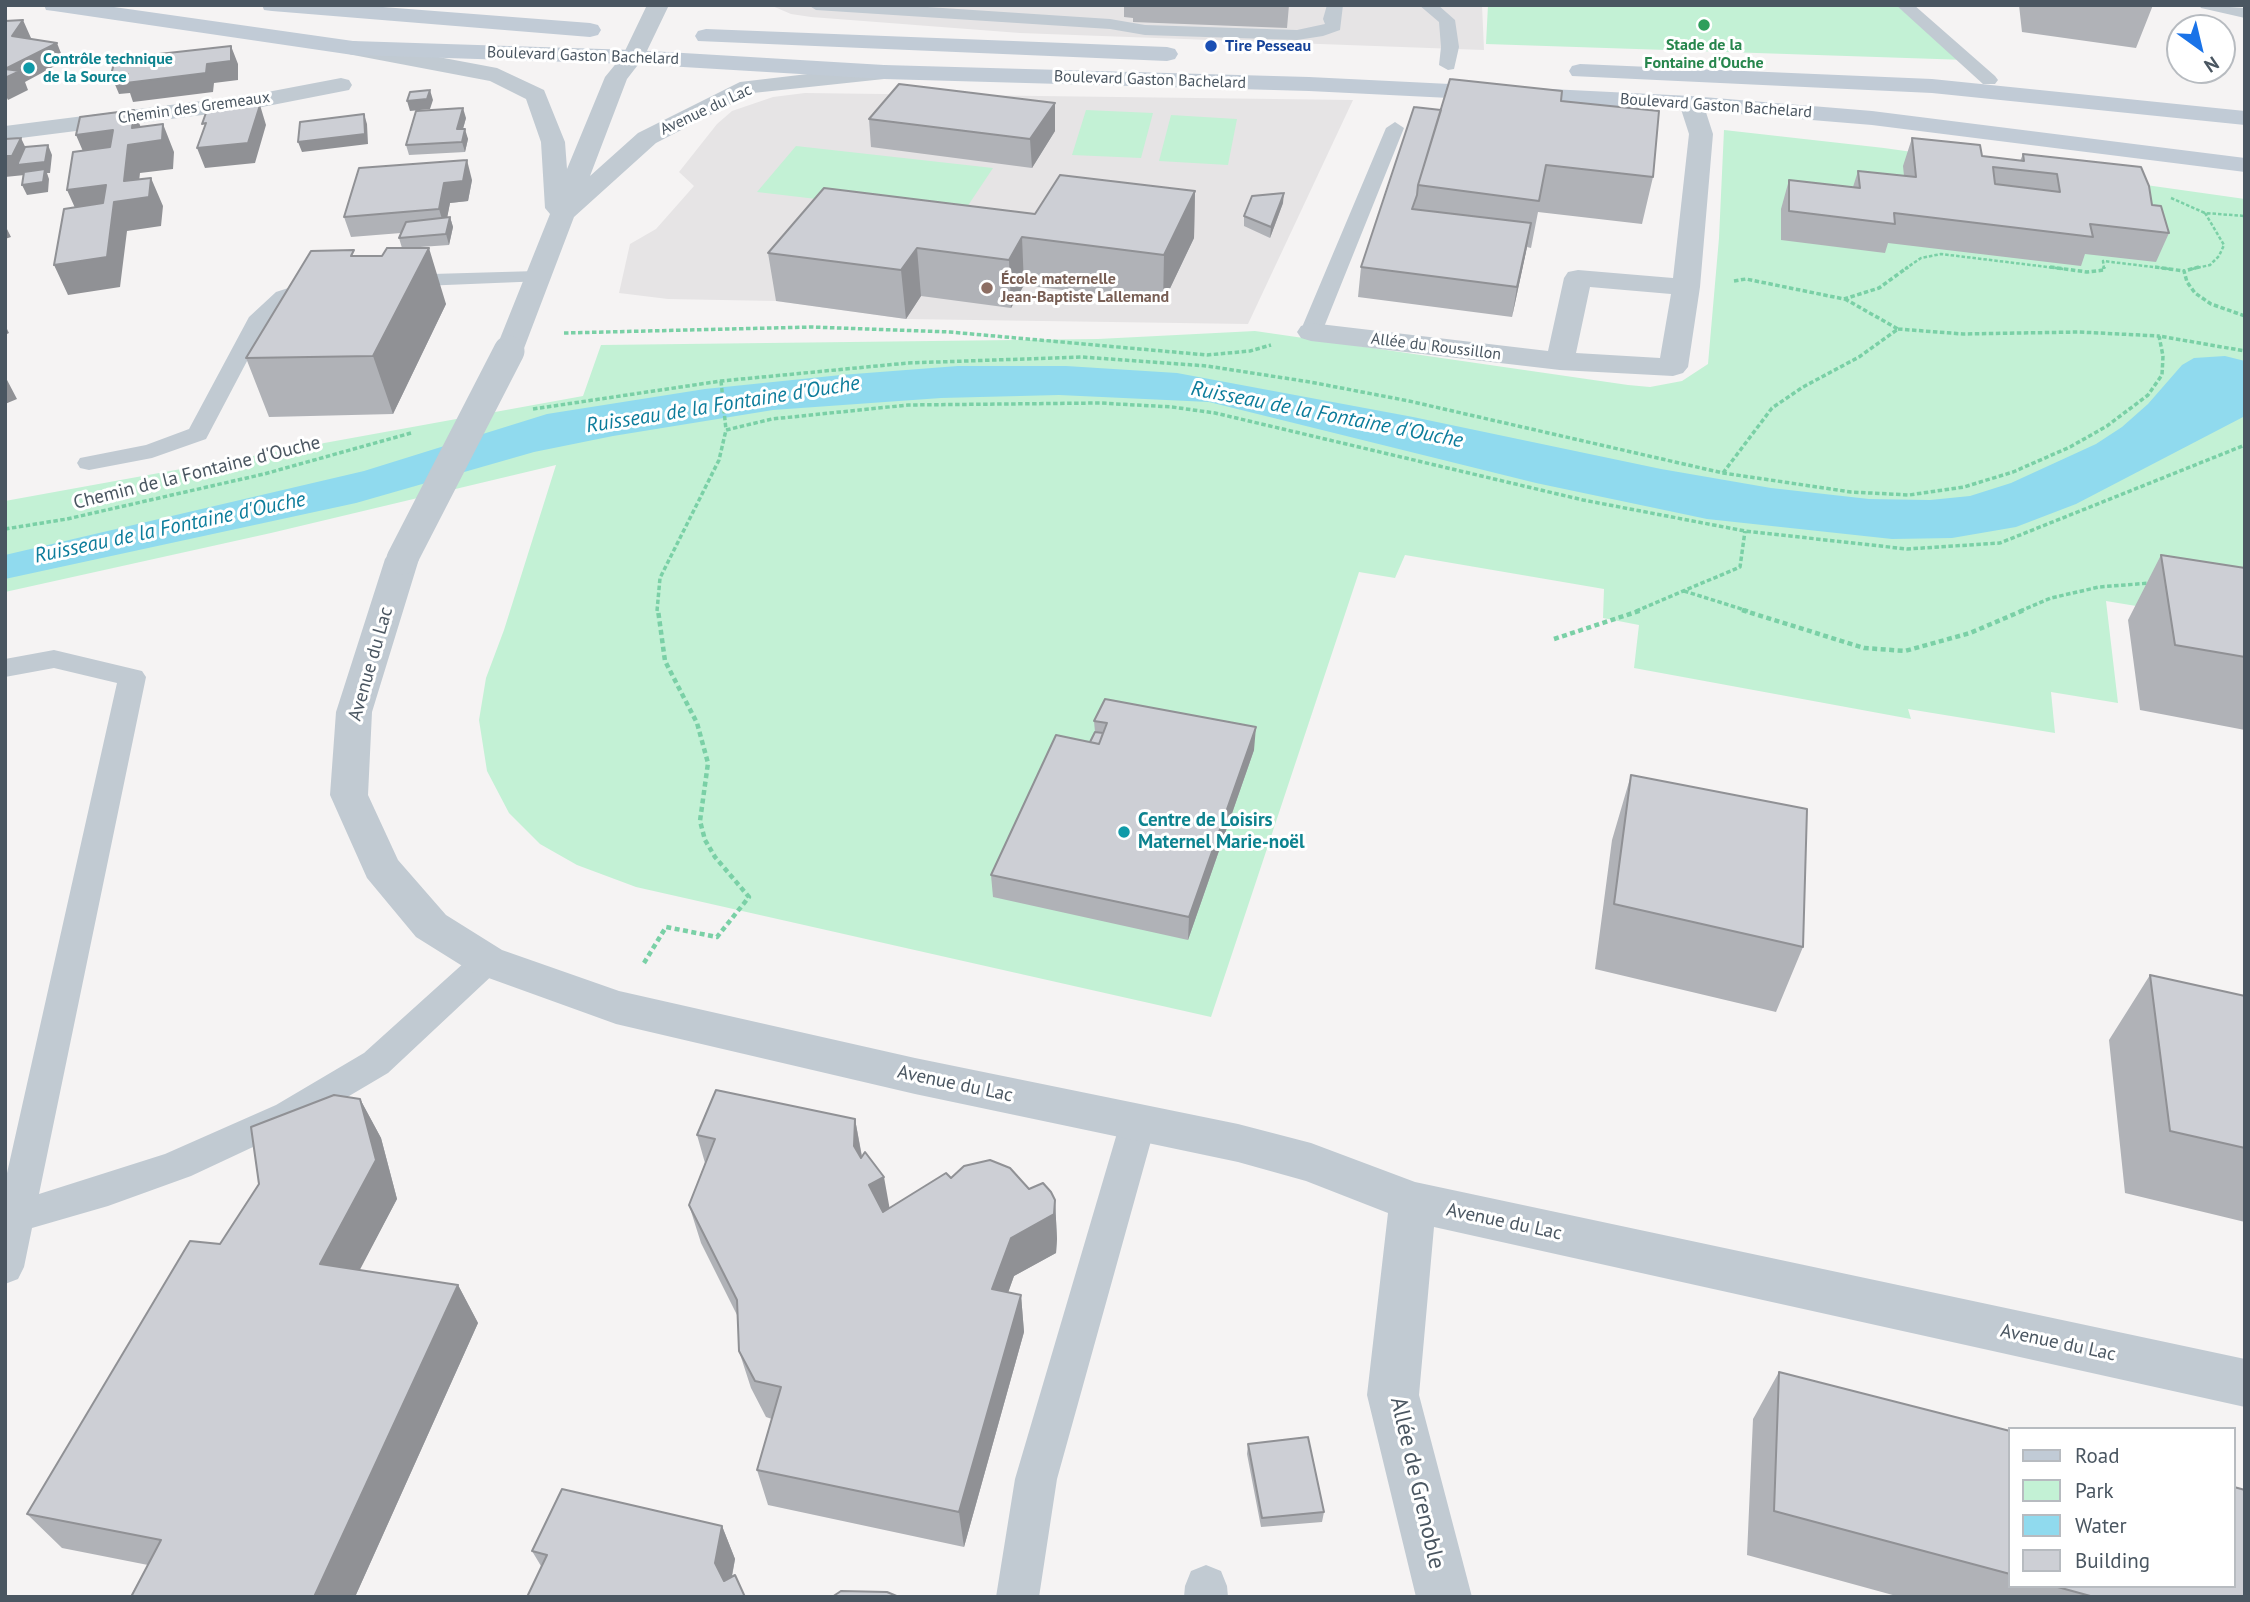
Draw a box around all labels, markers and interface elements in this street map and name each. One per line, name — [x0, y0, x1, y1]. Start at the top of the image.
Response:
north arrow — [2166, 14, 2236, 84]
marker: Stade de la Fontaine d'Ouche — [1696, 17, 1712, 33]
place label: Stade de la Fontaine d'Ouche — [1644, 35, 1764, 73]
place label: Tire Pesseau — [1225, 36, 1311, 56]
marker: Tire Pesseau — [1203, 38, 1219, 54]
street label: Boulevard Gaston Bachelard — [487, 43, 679, 69]
place label: Contrôle technique de la Source — [43, 49, 173, 87]
text: N — [2200, 51, 2224, 78]
marker: Contrôle technique de la Source — [21, 60, 37, 76]
street label: Boulevard Gaston Bachelard — [1054, 67, 1246, 93]
street label: Avenue du Lac — [657, 80, 755, 140]
street label: Chemin des Gremeaux — [117, 88, 271, 128]
street label: Boulevard Gaston Bachelard — [1619, 90, 1813, 122]
place label: École maternelle Jean-Baptiste Lallemand — [1001, 269, 1169, 307]
marker: École maternelle Jean-Baptiste Lallemand — [979, 280, 995, 296]
street label: Allée du Roussillon — [1370, 329, 1502, 365]
water label: Ruisseau de la Fontaine d'Ouche — [584, 371, 862, 439]
water label: Ruisseau de la Fontaine d'Ouche — [1189, 376, 1465, 454]
street label: Chemin de la Fontaine d'Ouche — [71, 431, 323, 515]
water label: Ruisseau de la Fontaine d'Ouche — [32, 487, 308, 569]
street label: Avenue du Lac — [344, 604, 398, 724]
place label: Centre de Loisirs Maternel Marie-noël — [1138, 810, 1305, 854]
marker: Centre de Loisirs Maternel Marie-noël — [1116, 824, 1132, 840]
street label: Avenue du Lac — [895, 1061, 1015, 1107]
street label: Avenue du Lac — [1444, 1199, 1564, 1245]
street label: Avenue du Lac — [1998, 1320, 2118, 1366]
street label: Allée de Grenoble — [1384, 1394, 1450, 1572]
legend — [2008, 1427, 2236, 1588]
text: Road — [2075, 1442, 2119, 1469]
text: Park — [2075, 1477, 2114, 1504]
text: Water — [2075, 1512, 2127, 1539]
text: Building — [2075, 1547, 2150, 1574]

